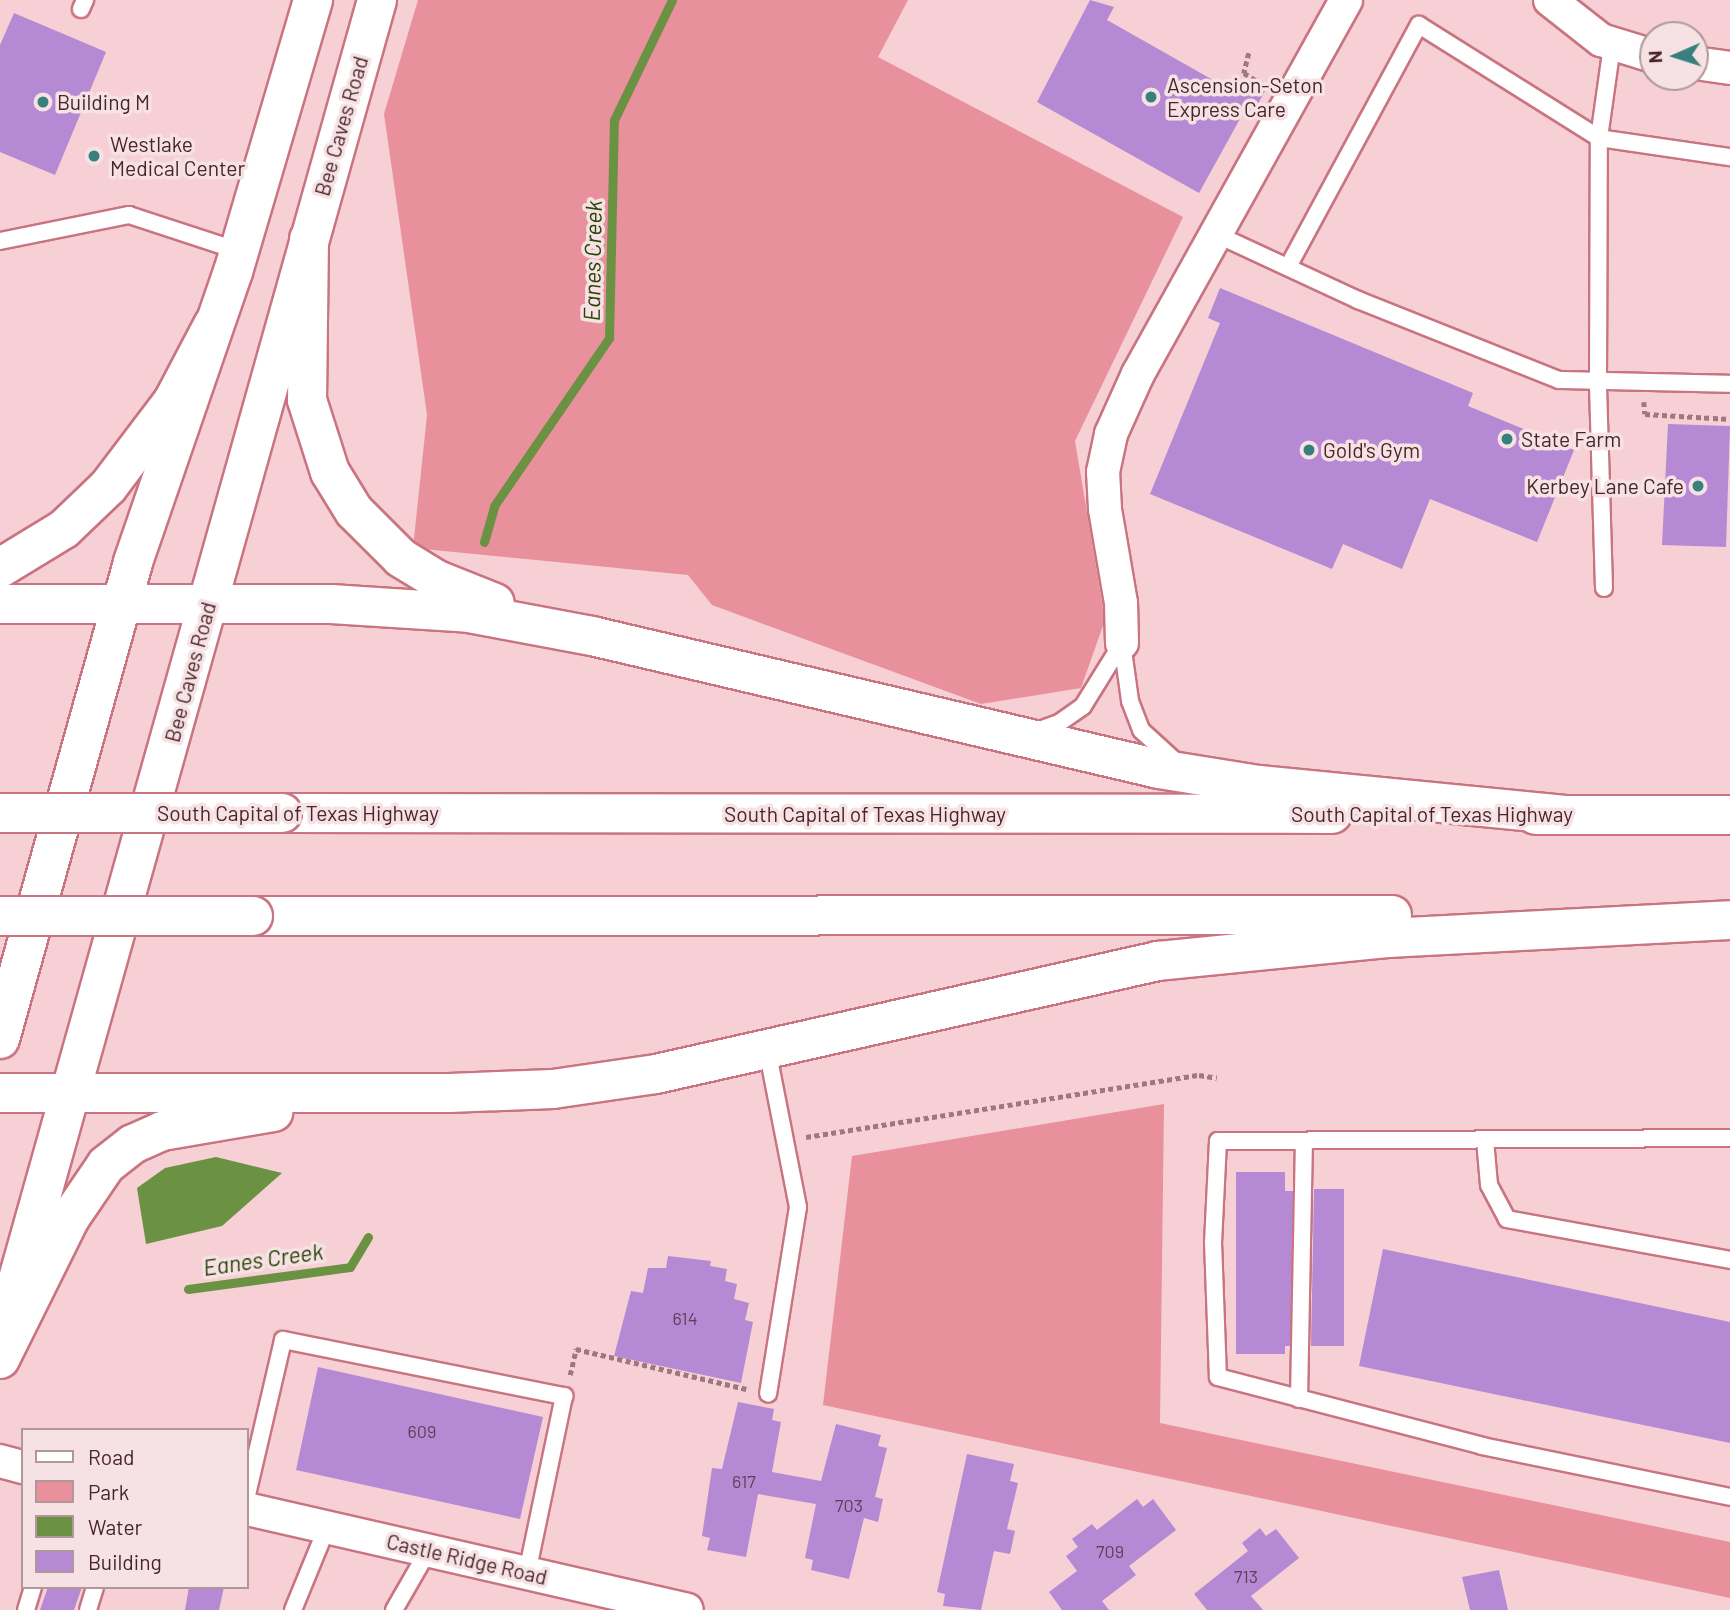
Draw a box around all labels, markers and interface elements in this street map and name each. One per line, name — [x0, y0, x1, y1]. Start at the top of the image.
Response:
north arrow — [1639, 21, 1709, 91]
text: N — [1643, 50, 1666, 64]
street label: Bee Caves Road — [309, 53, 373, 199]
place label: Ascension-Seton Express Care — [1167, 72, 1323, 122]
marker: Ascension-Seton Express Care — [1141, 87, 1161, 107]
place label: Building M — [57, 89, 150, 115]
marker: Building M — [35, 94, 51, 110]
place label: Westlake Medical Center — [110, 131, 245, 181]
marker: Westlake Medical Center — [84, 146, 104, 166]
water label: Eanes Creek — [577, 200, 607, 322]
place label: State Farm — [1521, 426, 1621, 452]
marker: State Farm — [1499, 431, 1515, 447]
place label: Gold's Gym — [1323, 437, 1420, 463]
marker: Gold's Gym — [1301, 442, 1317, 458]
place label: Kerbey Lane Cafe — [1526, 473, 1684, 499]
marker: Kerbey Lane Cafe — [1690, 478, 1706, 494]
street label: Bee Caves Road — [159, 599, 221, 745]
street label: South Capital of Texas Highway — [157, 800, 439, 826]
street label: South Capital of Texas Highway — [724, 801, 1006, 827]
street label: South Capital of Texas Highway — [1291, 801, 1573, 827]
water label: Eanes Creek — [201, 1237, 325, 1281]
house number: 614 — [672, 1307, 698, 1329]
house number: 609 — [408, 1420, 436, 1442]
legend — [21, 1428, 248, 1589]
text: Road — [88, 1444, 134, 1469]
house number: 617 — [732, 1470, 756, 1492]
text: Park — [88, 1479, 129, 1504]
house number: 703 — [835, 1494, 863, 1516]
text: Water — [88, 1514, 142, 1539]
street label: Castle Ridge Road — [384, 1528, 550, 1590]
house number: 709 — [1096, 1540, 1124, 1562]
text: Building — [88, 1549, 162, 1574]
house number: 713 — [1234, 1565, 1258, 1587]

